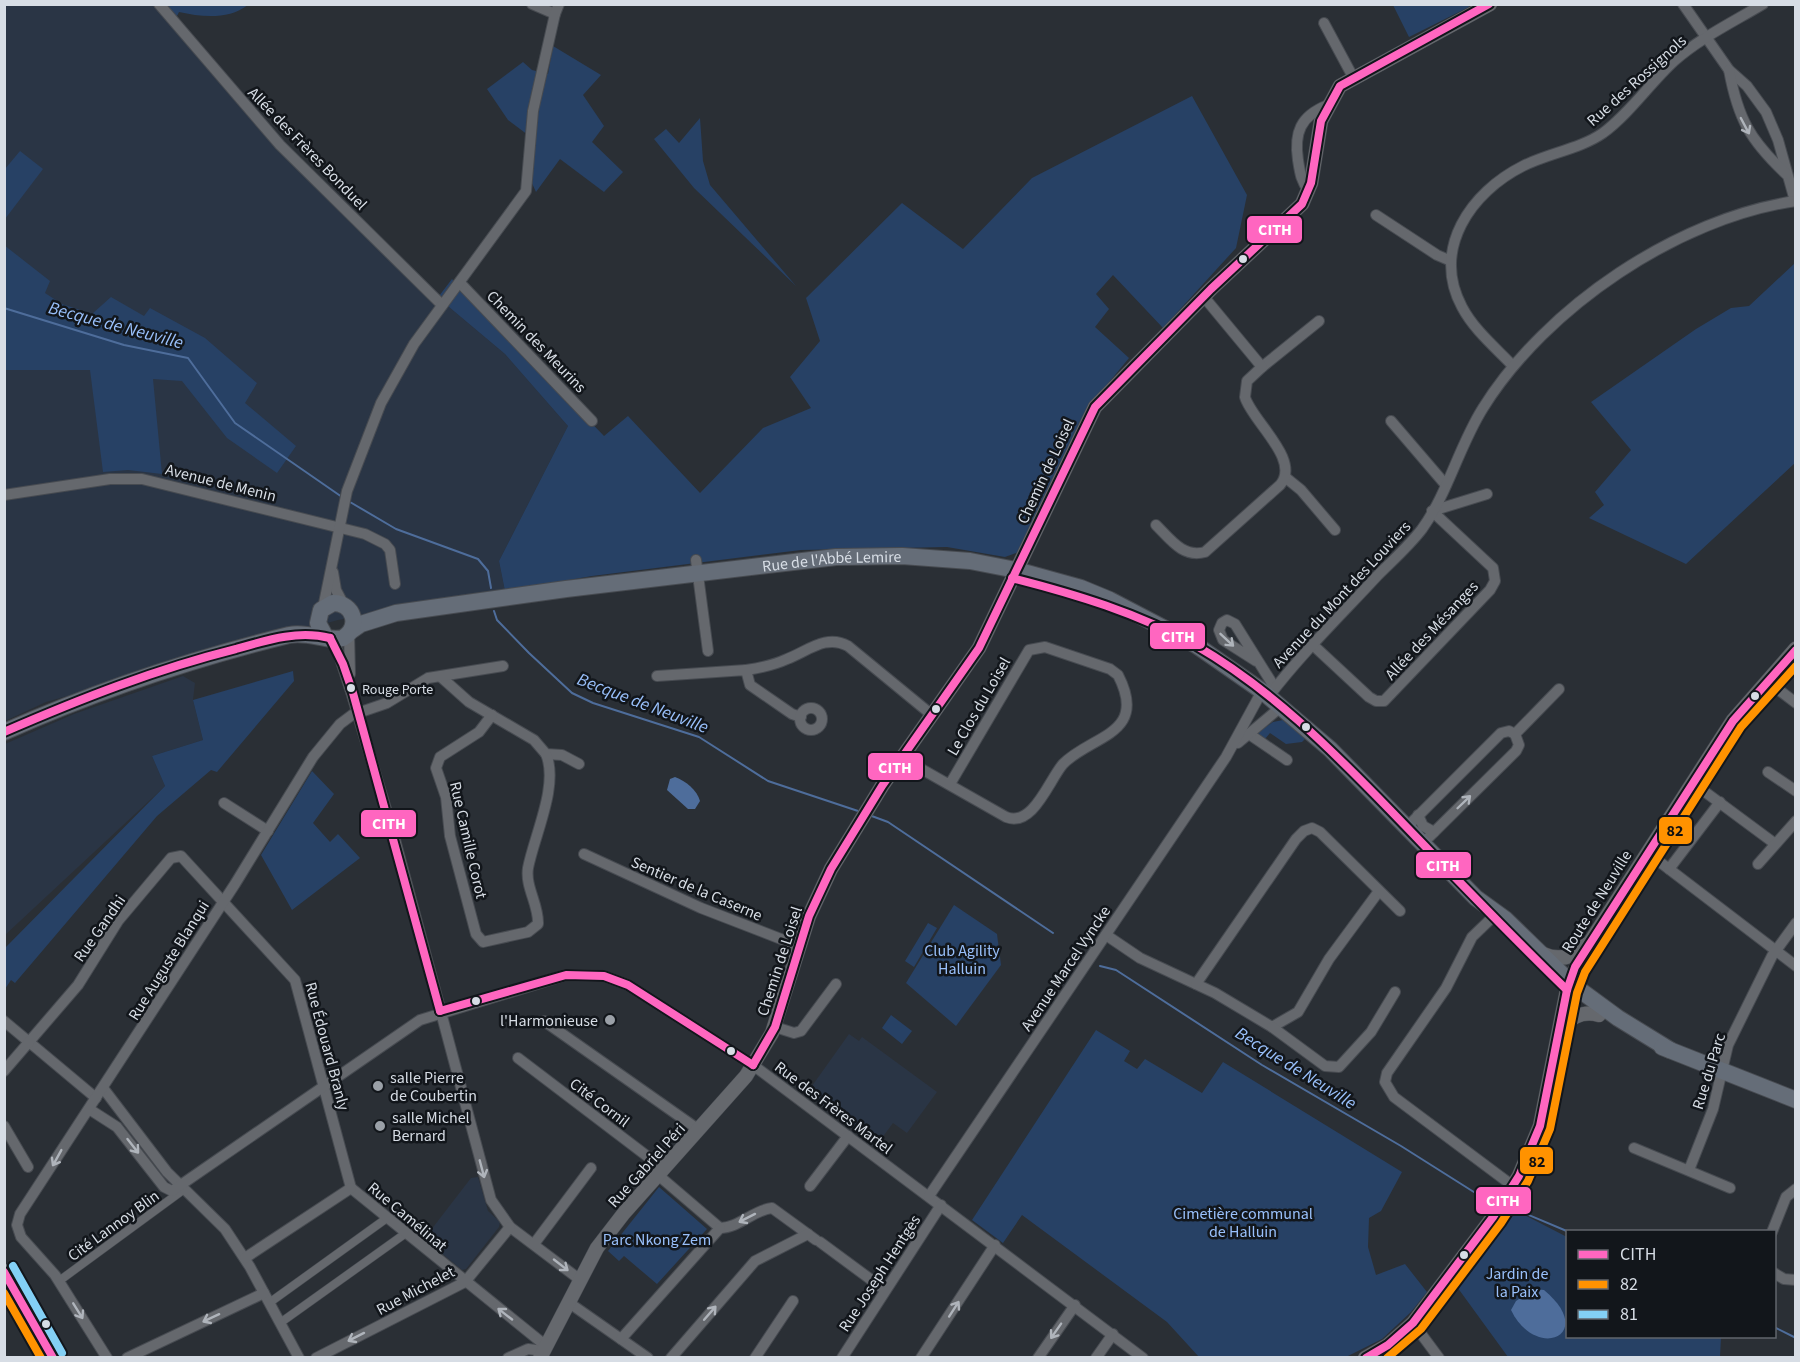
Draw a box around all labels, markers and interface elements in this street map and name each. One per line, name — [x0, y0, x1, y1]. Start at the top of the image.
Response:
street label: Rue des Rossignols — [1582, 30, 1691, 131]
street label: Allée des Frères Bonduel — [243, 82, 372, 215]
one-way arrow — [1739, 117, 1751, 134]
line badge: CITH — [1246, 215, 1303, 244]
text: CITH — [1258, 219, 1292, 241]
unlabelled marker — [1237, 253, 1249, 265]
street label: Chemin des Meurins — [482, 286, 591, 398]
water label: Becque de Neuville — [46, 295, 186, 356]
street label: Chemin de Loisel — [1012, 415, 1080, 528]
street label: Avenue de Menin — [163, 459, 279, 507]
street label: Avenue du Mont des Louviers — [1267, 516, 1416, 673]
street label: Rue de l'Abbé Lemire — [761, 546, 902, 578]
street label: Allée des Mésanges — [1380, 576, 1484, 685]
line badge: CITH — [1149, 622, 1206, 650]
text: CITH — [1161, 626, 1195, 648]
one-way arrow — [1219, 633, 1234, 647]
street label: Le Clos du Loisel — [942, 653, 1016, 760]
water label: Becque de Neuville — [574, 667, 712, 740]
place label: Rouge Porte — [362, 680, 433, 700]
marker: Rouge Porte — [345, 682, 357, 694]
unlabelled marker — [1749, 690, 1761, 702]
unlabelled marker — [930, 703, 942, 715]
unlabelled marker — [1300, 721, 1312, 733]
line badge: CITH — [867, 752, 924, 781]
text: CITH — [878, 757, 912, 779]
street label: Rue Camille Corot — [444, 779, 492, 902]
one-way arrow — [1457, 794, 1472, 809]
line badge: CITH — [360, 809, 417, 838]
text: CITH — [372, 813, 406, 835]
line badge: 82 — [1658, 816, 1693, 845]
text: 82 — [1667, 820, 1683, 842]
street label: Route de Neuville — [1556, 846, 1637, 957]
street label: Sentier de la Caserne — [628, 851, 766, 927]
line badge: CITH — [1415, 851, 1472, 879]
text: CITH — [1426, 855, 1460, 877]
street label: Rue Gandhi — [69, 891, 131, 966]
street label: Rue Auguste Blanqui — [123, 896, 215, 1025]
street label: Avenue Marcel Vyncke — [1016, 901, 1116, 1036]
street label: Chemin de Loisel — [752, 904, 808, 1019]
park label: Club Agility Halluin — [924, 940, 1000, 980]
street label: Rue Édouard Branly — [299, 980, 355, 1113]
unlabelled marker — [470, 995, 482, 1007]
place label: l'Harmonieuse — [500, 1010, 598, 1032]
marker: l'Harmonieuse — [603, 1013, 617, 1027]
water label: Becque de Neuville — [1230, 1021, 1361, 1116]
street label: Rue du Parc — [1687, 1030, 1731, 1112]
unlabelled marker — [725, 1045, 737, 1057]
street label: Rue des Frères Martel — [770, 1056, 897, 1159]
place label: salle Pierre de Coubertin — [390, 1067, 477, 1107]
street label: Cité Cornil — [565, 1073, 634, 1133]
marker: salle Pierre de Coubertin — [371, 1079, 385, 1093]
place label: salle Michel Bernard — [392, 1107, 470, 1147]
marker: salle Michel Bernard — [373, 1119, 387, 1133]
street label: Rue Gabriel Péri — [603, 1119, 691, 1213]
one-way arrow — [126, 1138, 139, 1154]
line badge: 82 — [1519, 1146, 1554, 1175]
one-way arrow — [51, 1149, 63, 1166]
text: 82 — [1529, 1151, 1545, 1173]
one-way arrow — [477, 1160, 489, 1179]
street label: Rue Camélinat — [363, 1177, 452, 1257]
street label: Cité Lannoy Blin — [63, 1185, 164, 1267]
line badge: CITH — [1475, 1186, 1532, 1215]
text: CITH — [1486, 1190, 1520, 1212]
park label: Cimetière communal de Halluin — [1173, 1203, 1313, 1243]
street label: Rue Joseph Hentgès — [834, 1210, 926, 1336]
one-way arrow — [739, 1212, 756, 1224]
park label: Parc Nkong Zem — [603, 1229, 711, 1251]
legend — [1566, 1230, 1776, 1338]
text: CITH — [1620, 1242, 1656, 1267]
unlabelled marker — [1458, 1249, 1470, 1261]
one-way arrow — [553, 1259, 569, 1272]
street label: Rue Michelet — [372, 1261, 459, 1321]
park label: Jardin de la Paix — [1486, 1263, 1548, 1303]
text: 82 — [1620, 1272, 1638, 1297]
one-way arrow — [947, 1300, 960, 1317]
one-way arrow — [72, 1302, 84, 1319]
text: 81 — [1620, 1302, 1638, 1327]
one-way arrow — [703, 1306, 717, 1321]
one-way arrow — [497, 1308, 513, 1321]
one-way arrow — [202, 1312, 220, 1324]
unlabelled marker — [40, 1318, 52, 1330]
one-way arrow — [1050, 1323, 1062, 1339]
one-way arrow — [348, 1332, 366, 1343]

